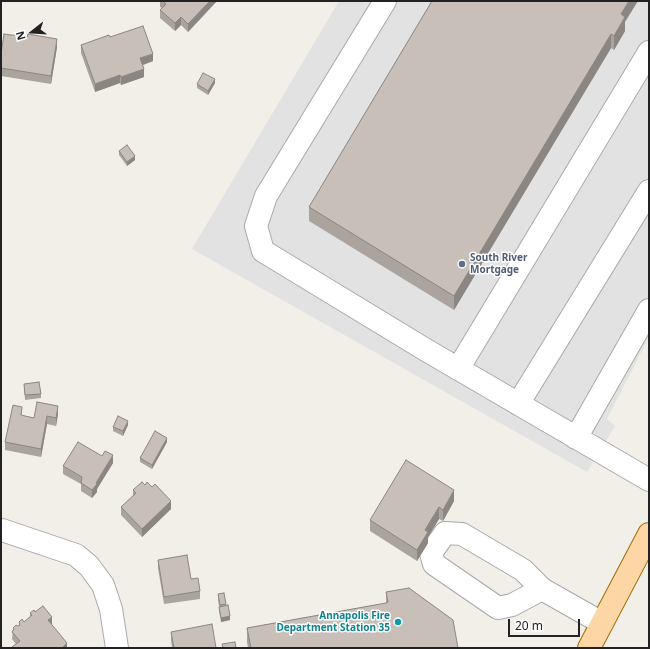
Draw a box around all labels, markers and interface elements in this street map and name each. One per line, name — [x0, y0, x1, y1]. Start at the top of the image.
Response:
north arrow — [12, 12, 52, 52]
text: N — [12, 29, 29, 42]
place label: South River Mortgage — [470, 252, 527, 276]
marker: South River Mortgage — [457, 259, 467, 269]
place label: Annapolis Fire Department Station 35 — [276, 610, 390, 634]
scale bar — [510, 611, 582, 637]
marker: Annapolis Fire Department Station 35 — [393, 617, 403, 627]
text: 20 m — [515, 617, 543, 634]

